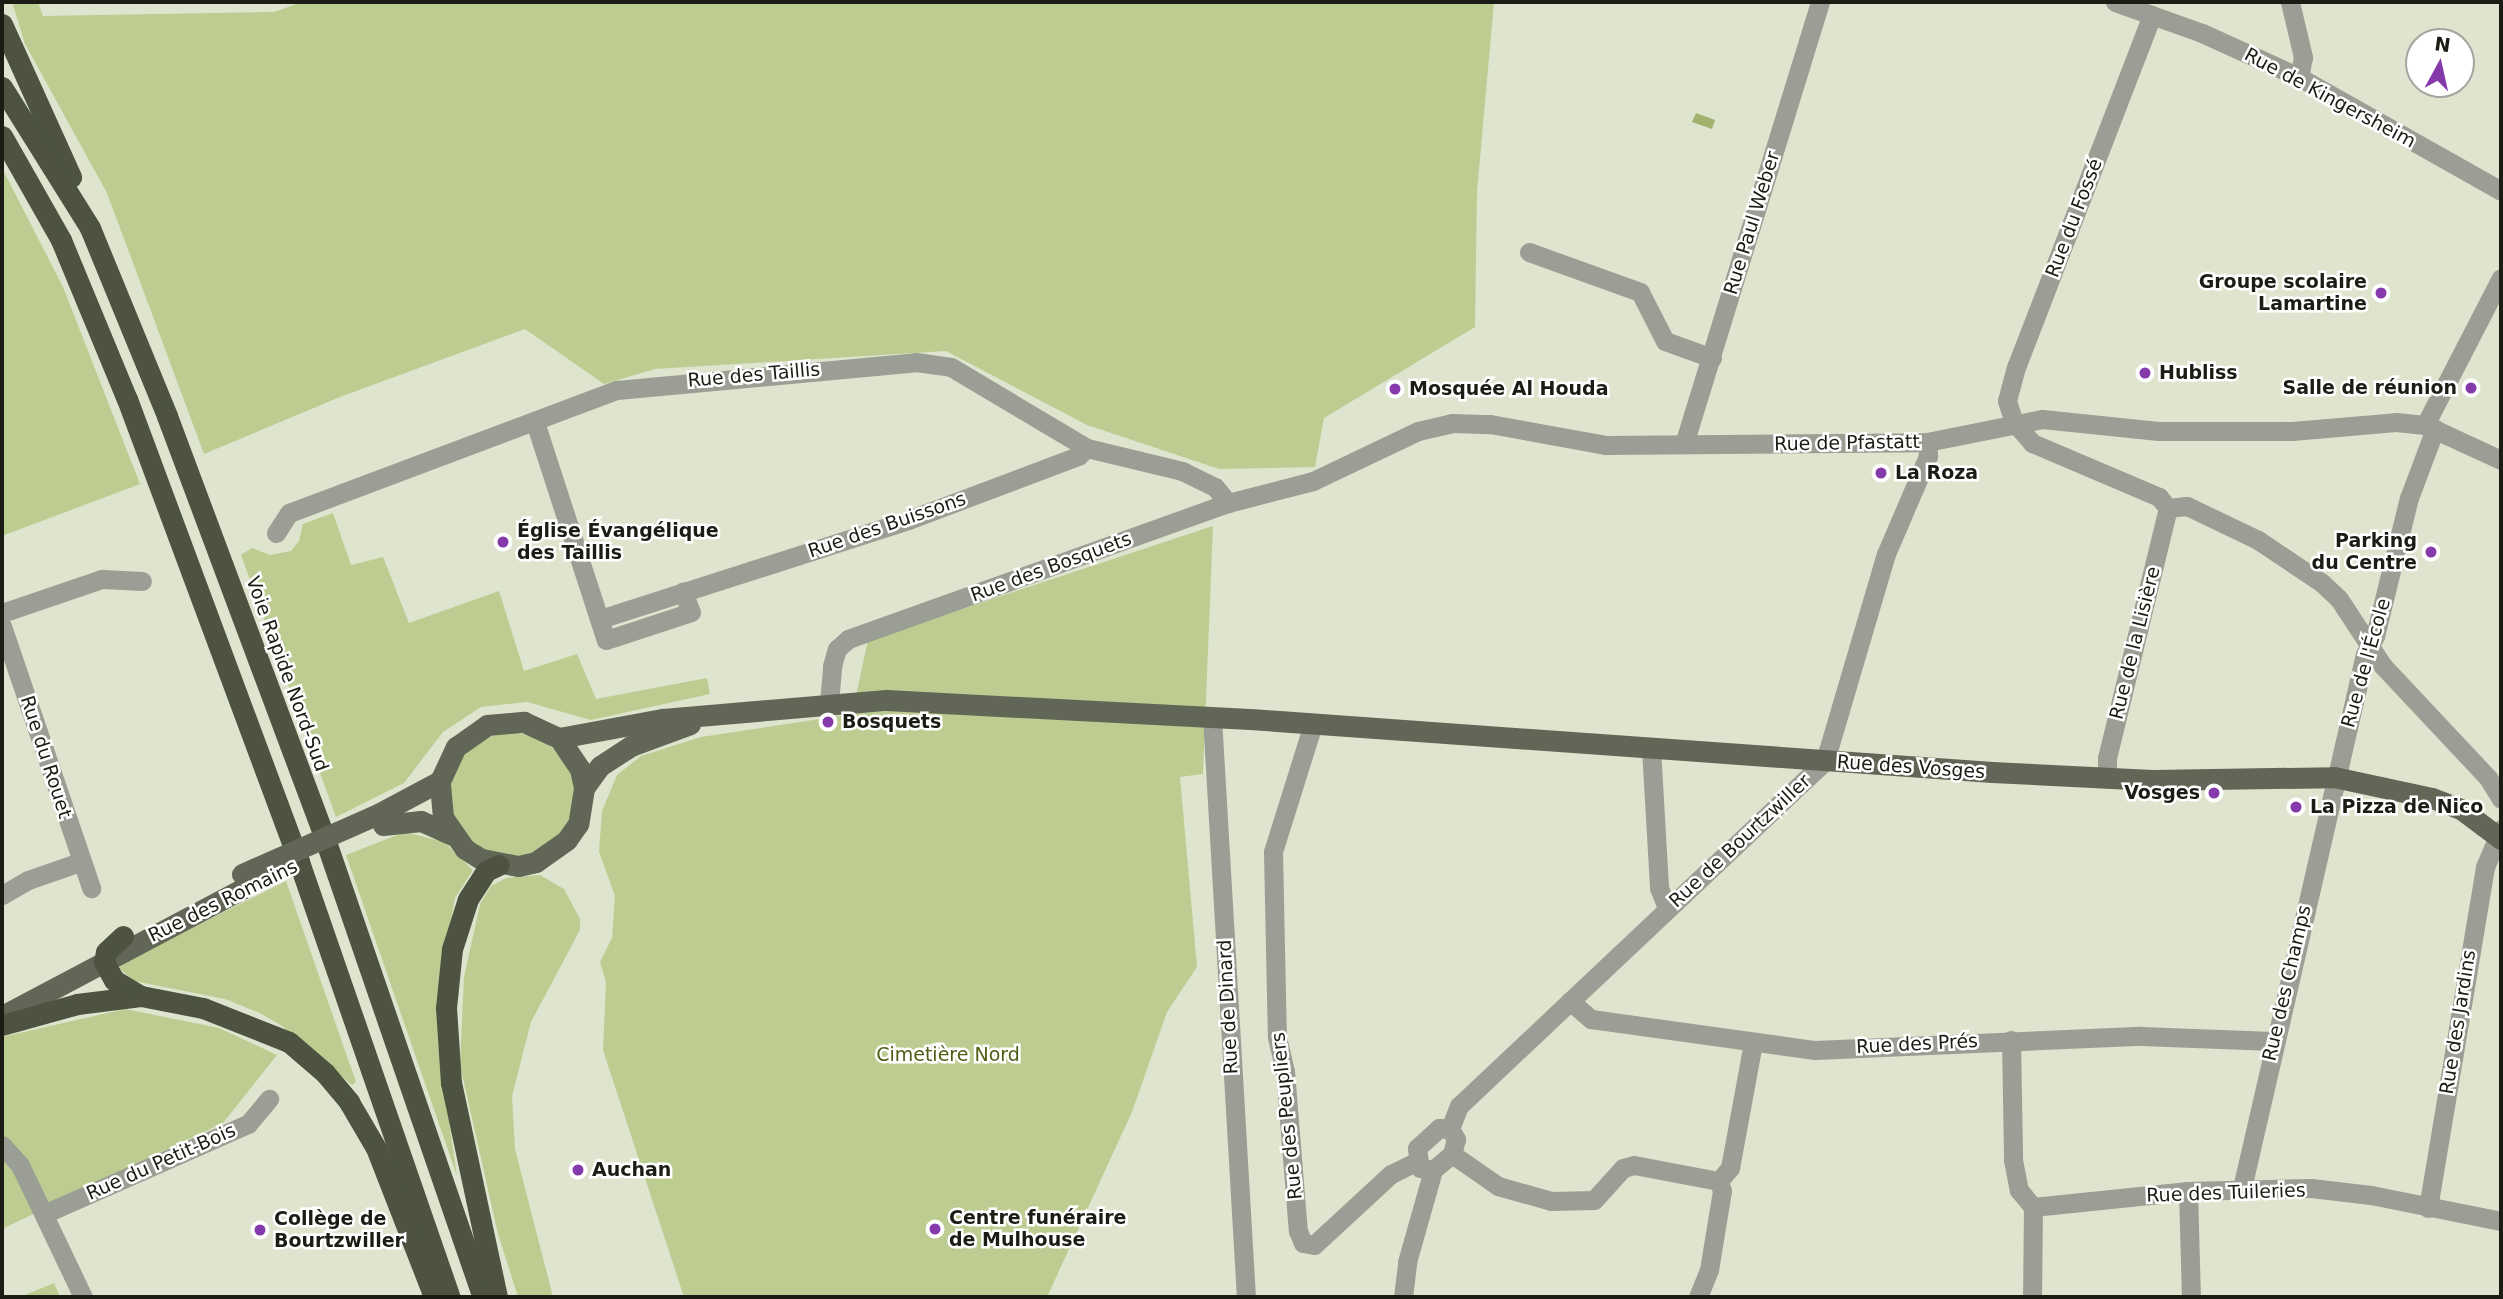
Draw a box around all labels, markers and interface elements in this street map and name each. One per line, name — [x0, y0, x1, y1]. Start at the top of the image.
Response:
north arrow — [2405, 28, 2475, 98]
text: N — [2433, 32, 2452, 56]
street label: Rue de Kingersheim — [2240, 43, 2420, 153]
street label: Rue Paul Weber — [1719, 149, 1785, 297]
street label: Rue du Fossé — [2041, 155, 2107, 281]
place label: Groupe scolaire Lamartine — [2199, 271, 2367, 315]
marker: Groupe scolaire Lamartine — [2373, 285, 2389, 301]
street label: Rue des Taillis — [687, 358, 821, 392]
place label: Hubliss — [2159, 362, 2238, 384]
marker: Hubliss — [2137, 365, 2153, 381]
place label: Salle de réunion — [2282, 377, 2457, 399]
place label: Mosquée Al Houda — [1409, 378, 1609, 400]
marker: Salle de réunion — [2463, 380, 2479, 396]
marker: Mosquée Al Houda — [1387, 381, 1403, 397]
street label: Rue de Pfastatt — [1774, 430, 1920, 456]
place label: La Roza — [1895, 462, 1978, 484]
marker: La Roza — [1873, 465, 1889, 481]
street label: Rue des Buissons — [805, 487, 969, 563]
place label: Église Évangélique des Taillis — [517, 520, 719, 564]
street label: Rue des Bosquets — [967, 527, 1135, 607]
place label: Parking du Centre — [2312, 530, 2417, 574]
marker: Église Évangélique des Taillis — [495, 534, 511, 550]
marker: Parking du Centre — [2423, 544, 2439, 560]
street label: Rue de la Lisière — [2105, 564, 2165, 722]
street label: Voie Rapide Nord-Sud — [241, 573, 333, 775]
street label: Rue de l'École — [2337, 596, 2395, 730]
street label: Rue du Rouet — [15, 693, 77, 821]
place label: Bosquets — [842, 711, 941, 733]
marker: Bosquets — [820, 714, 836, 730]
street label: Rue des Vosges — [1836, 750, 1986, 784]
street label: Rue de Bourtzwiller — [1665, 770, 1815, 912]
place label: Vosges — [2124, 782, 2200, 804]
marker: Vosges — [2206, 785, 2222, 801]
place label: La Pizza de Nico — [2310, 796, 2483, 818]
marker: La Pizza de Nico — [2288, 799, 2304, 815]
street label: Rue des Romains — [145, 855, 301, 947]
street label: Rue des Champs — [2258, 903, 2316, 1063]
street label: Rue de Dinard — [1213, 939, 1243, 1075]
street label: Rue des Jardins — [2435, 948, 2481, 1096]
street label: Rue des Prés — [1856, 1029, 1978, 1059]
street label: Rue des Peupliers — [1267, 1031, 1307, 1201]
park label: Cimetière Nord — [876, 1044, 1020, 1066]
street label: Rue du Petit-Bois — [83, 1119, 239, 1205]
place label: Auchan — [592, 1159, 671, 1181]
marker: Auchan — [570, 1162, 586, 1178]
street label: Rue des Tuileries — [2146, 1179, 2306, 1207]
place label: Centre funéraire de Mulhouse — [949, 1207, 1126, 1251]
place label: Collège de Bourtzwiller — [274, 1208, 404, 1252]
marker: Centre funéraire de Mulhouse — [927, 1221, 943, 1237]
marker: Collège de Bourtzwiller — [252, 1222, 268, 1238]

